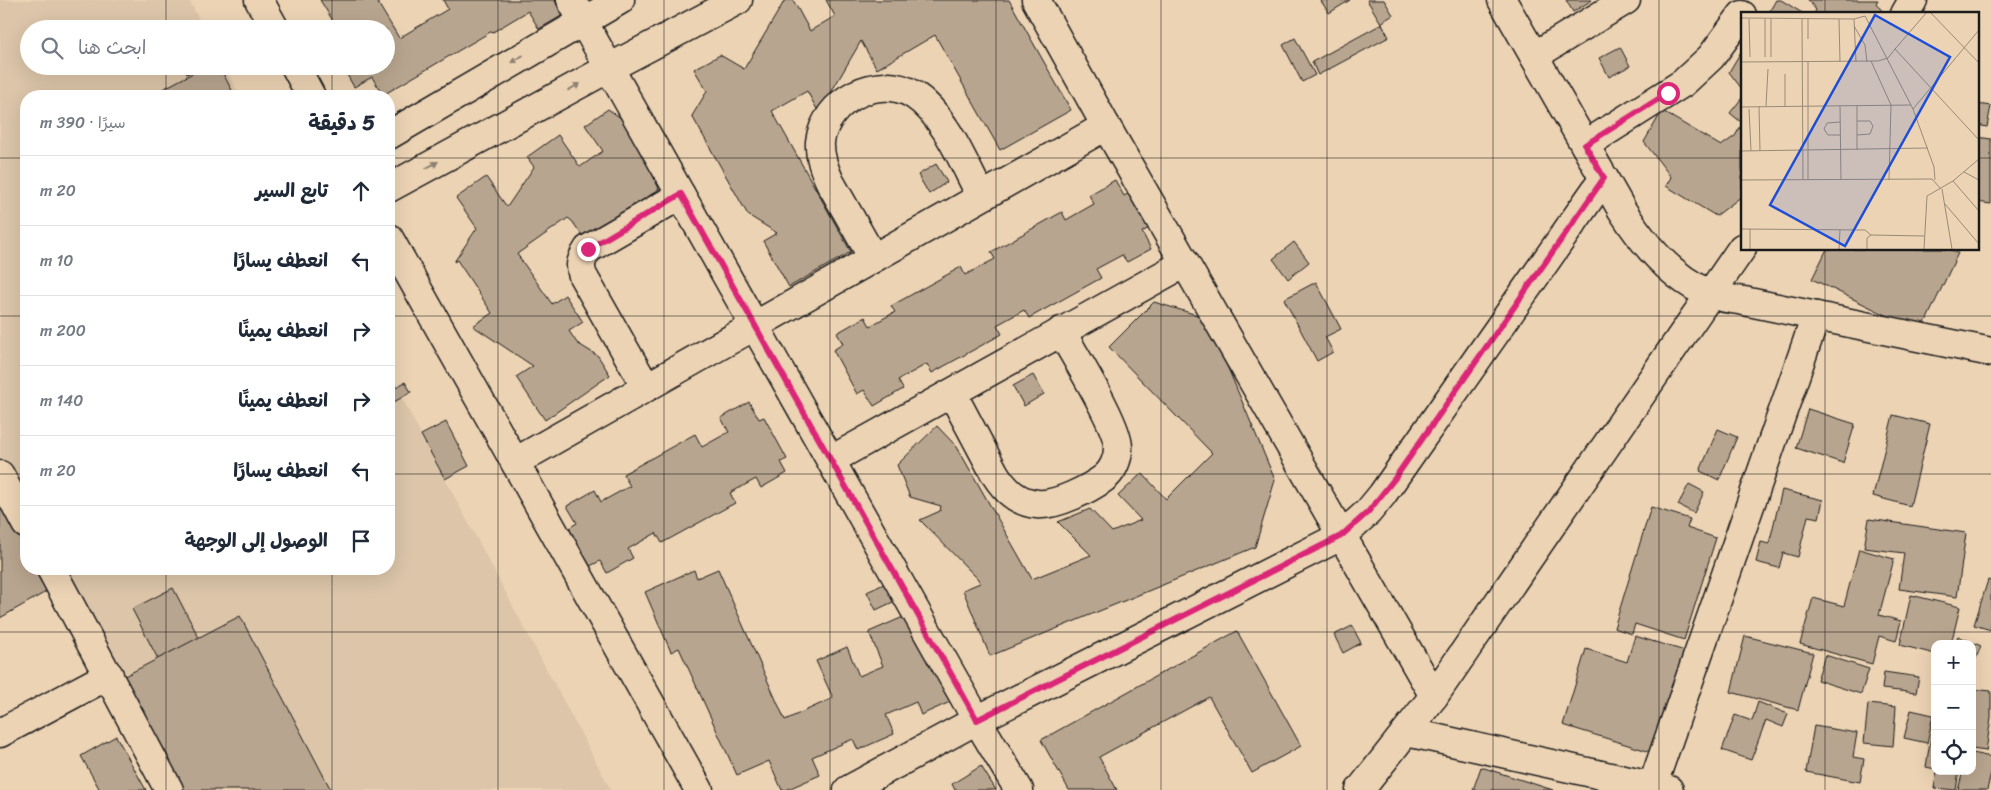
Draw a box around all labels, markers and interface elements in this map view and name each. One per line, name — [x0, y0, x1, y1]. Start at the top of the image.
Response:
inset map — [1741, 12, 1978, 250]
search box — [20, 20, 395, 75]
text: ابحث هنا — [78, 31, 146, 64]
icon: search — [38, 34, 66, 62]
one-way arrow — [510, 55, 523, 64]
route start — [1657, 82, 1680, 105]
one-way arrow — [567, 83, 581, 91]
text: 5 دقيقة — [308, 104, 375, 142]
text: سيرًا · 390 m — [40, 108, 126, 137]
one-way arrow — [424, 161, 439, 169]
text: تابع السير — [255, 174, 328, 207]
text: 20 m — [40, 176, 76, 205]
icon: ahead — [347, 177, 375, 205]
route end — [577, 238, 600, 261]
text: انعطف يسارًا — [233, 244, 328, 277]
text: 10 m — [40, 246, 73, 275]
icon: left — [347, 247, 375, 275]
text: انعطف يمينًا — [238, 314, 328, 347]
text: 200 m — [40, 316, 86, 345]
icon: right — [347, 317, 375, 345]
text: انعطف يمينًا — [238, 384, 328, 417]
text: 140 m — [40, 386, 83, 415]
icon: right — [347, 387, 375, 415]
text: انعطف يسارًا — [233, 454, 328, 487]
text: 20 m — [40, 456, 76, 485]
icon: left — [347, 457, 375, 485]
text: الوصول إلى الوجهة — [185, 524, 328, 557]
icon: arrive — [347, 527, 375, 555]
map controls — [1931, 640, 1976, 775]
button: + — [1931, 640, 1976, 685]
button: − — [1931, 685, 1976, 730]
button: locate — [1931, 730, 1976, 775]

